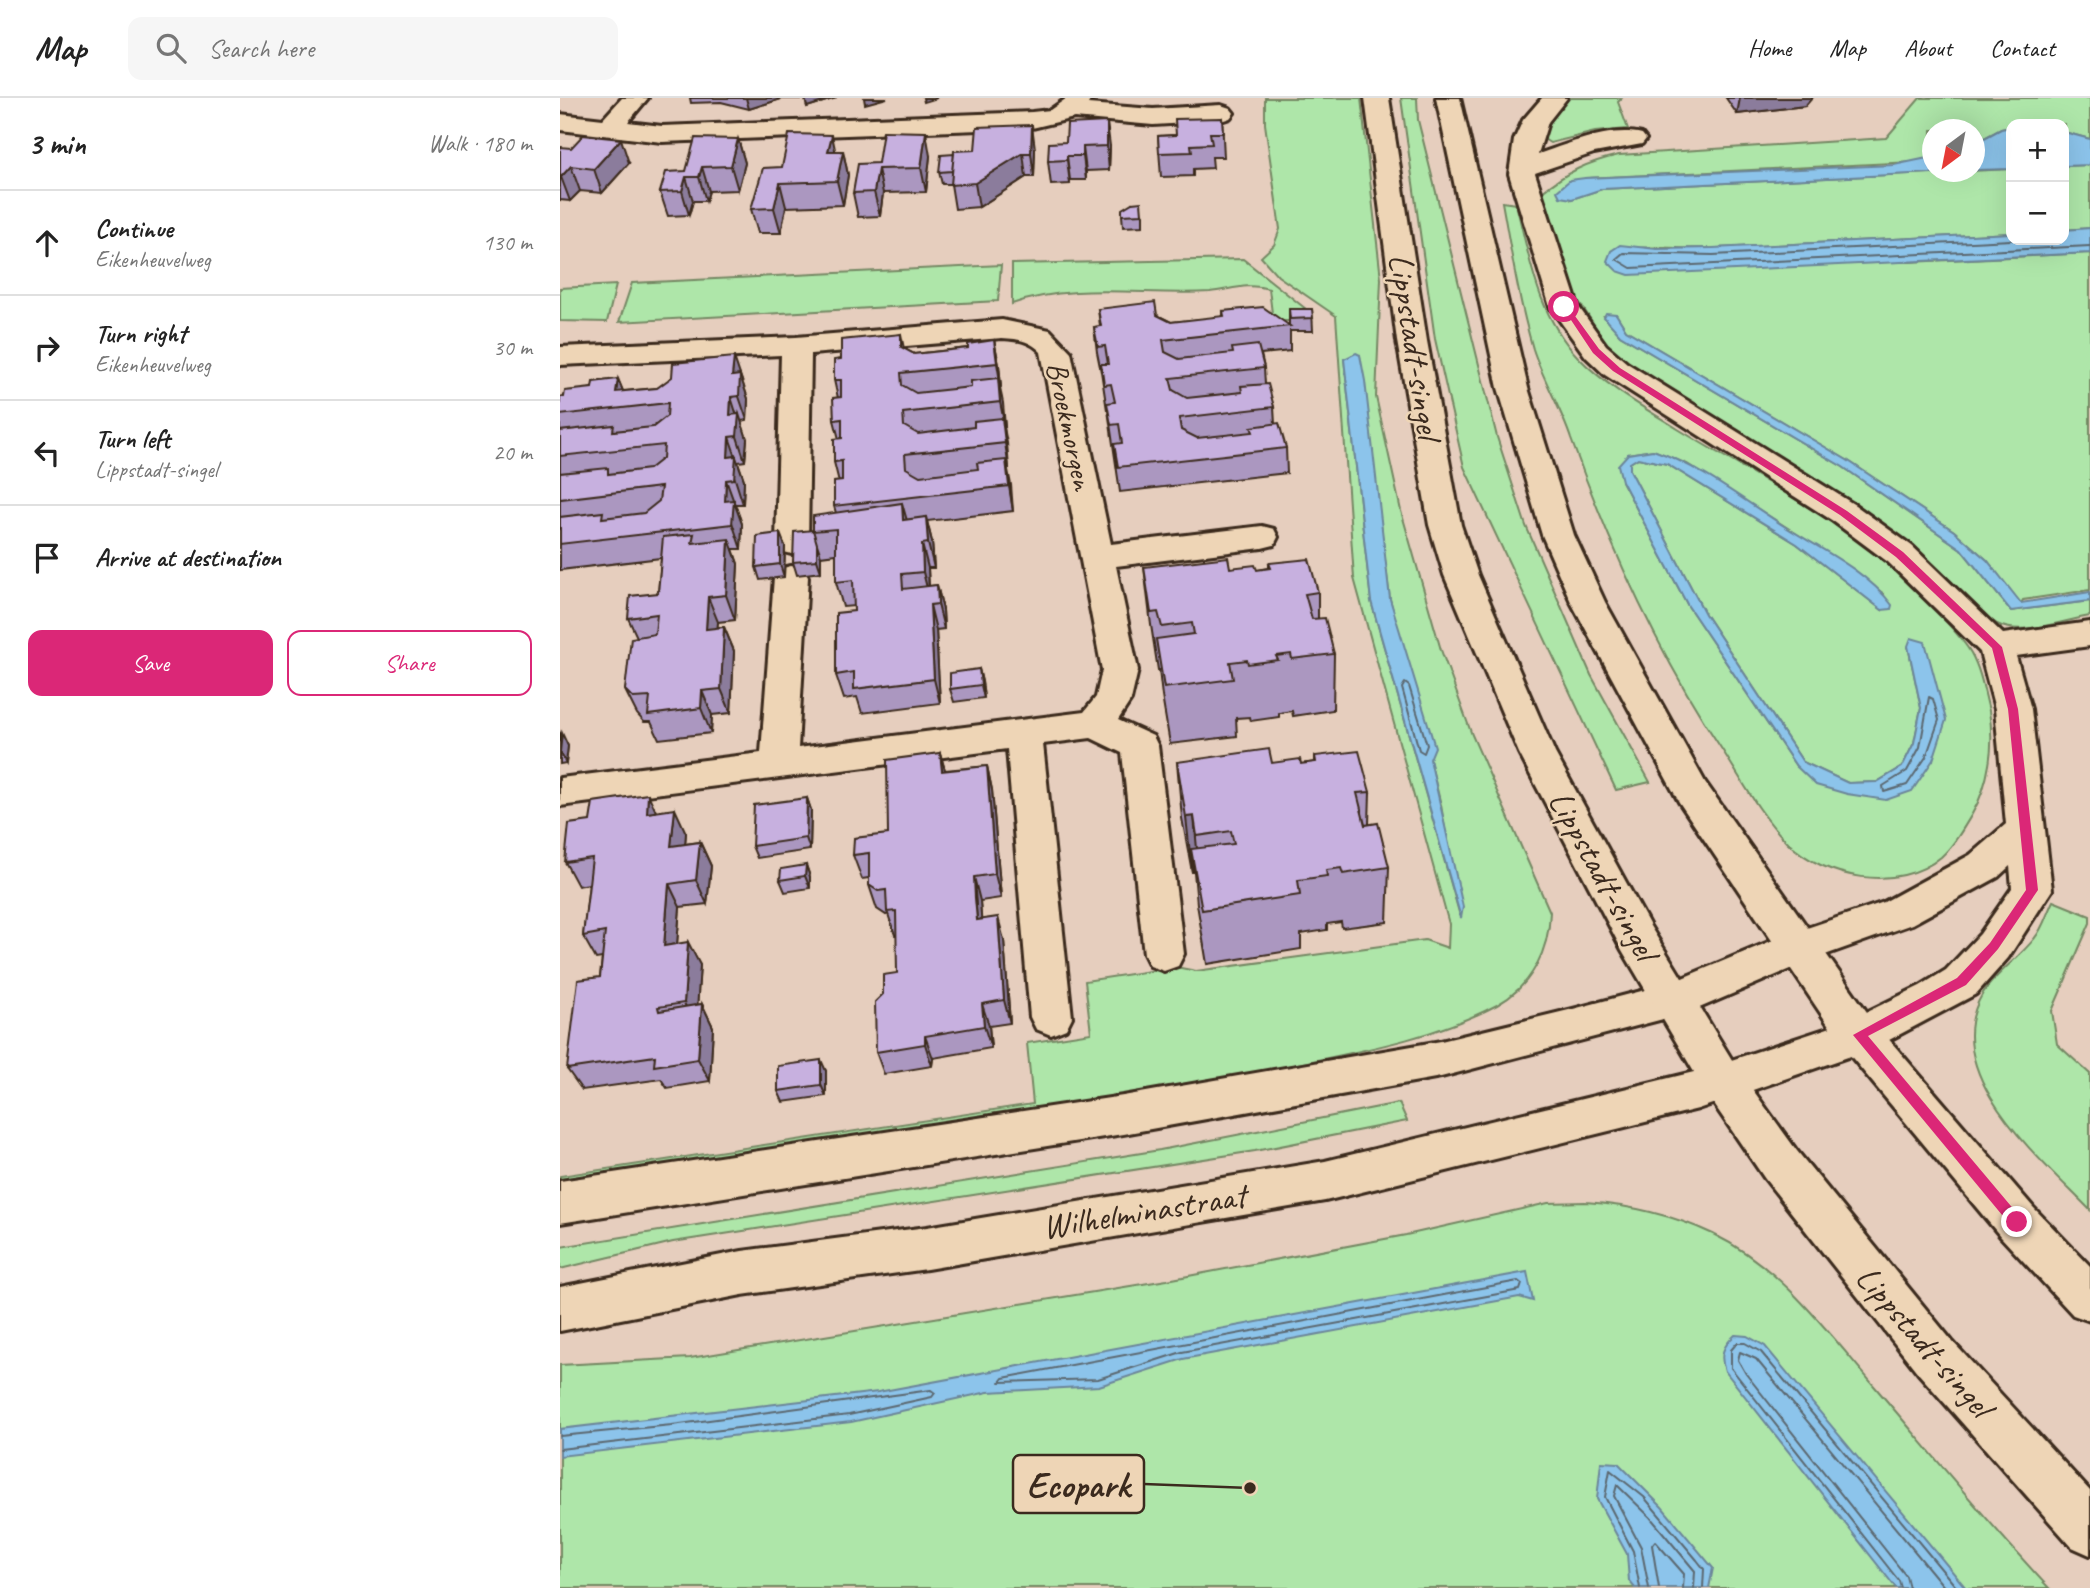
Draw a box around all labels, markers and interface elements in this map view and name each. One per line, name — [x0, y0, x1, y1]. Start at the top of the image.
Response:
search box — [128, 17, 618, 80]
text: Map — [35, 27, 86, 69]
icon: search — [152, 29, 190, 67]
text: Search here — [208, 32, 314, 65]
text: Home — [1748, 33, 1791, 63]
text: Map — [1829, 33, 1866, 63]
text: About — [1904, 33, 1952, 63]
text: Contact — [1990, 33, 2055, 63]
north arrow — [1922, 119, 1985, 182]
map controls — [2006, 119, 2069, 245]
button: + — [2006, 119, 2069, 182]
text: 3 min — [28, 125, 85, 163]
text: Walk · 180 m — [428, 129, 532, 158]
button: − — [2006, 182, 2069, 245]
text: Continue — [95, 212, 173, 245]
icon: ahead — [28, 224, 66, 262]
text: 130 m — [483, 228, 532, 257]
text: Eikenheuvelweg — [95, 245, 211, 274]
street label: Lippstadt-singel — [1378, 250, 1453, 448]
route start — [1548, 291, 1579, 322]
text: Turn right — [95, 317, 186, 350]
icon: right — [28, 329, 66, 367]
text: 30 m — [493, 333, 532, 362]
text: Eikenheuvelweg — [95, 350, 211, 379]
street label: Broekmorgen — [1038, 359, 1102, 495]
text: Turn left — [95, 422, 170, 455]
icon: left — [28, 434, 66, 472]
text: 20 m — [493, 438, 532, 467]
text: Lippstadt-singel — [95, 455, 218, 484]
icon: arrive — [28, 539, 66, 577]
text: Arrive at destination — [95, 541, 281, 574]
button: Save — [28, 630, 273, 696]
button: Share — [287, 630, 532, 696]
street label: Lippstadt-singel — [1538, 783, 1671, 973]
street label: Wilhelminastraat — [1039, 1172, 1253, 1249]
route end — [2001, 1206, 2032, 1237]
street label: Lippstadt-singel — [1846, 1256, 2006, 1431]
callout: Ecopark — [1013, 1455, 1144, 1513]
text: Ecopark — [1027, 1461, 1133, 1508]

